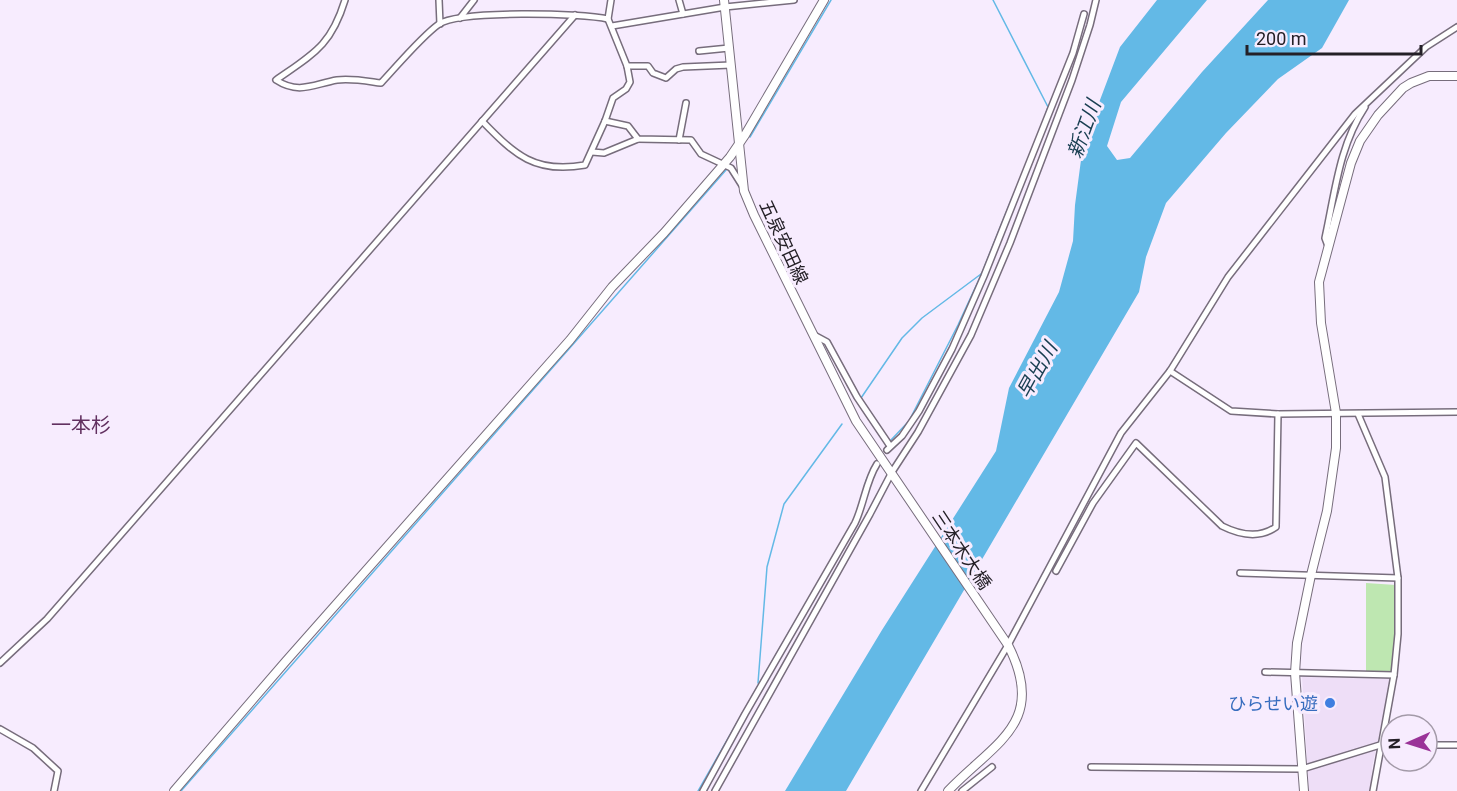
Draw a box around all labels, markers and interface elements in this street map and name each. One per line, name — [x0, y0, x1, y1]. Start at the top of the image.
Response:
scale bar — [1247, 18, 1421, 56]
text: 200 m — [1256, 28, 1307, 49]
water label: 新江川 — [1062, 95, 1106, 161]
street label: 五泉安田線 — [755, 197, 813, 287]
water label: 早出川 — [1012, 336, 1063, 402]
district label: 一本杉 — [51, 413, 111, 437]
street label: 三本木大橋 — [928, 507, 996, 593]
place label: ひらせい遊 — [1228, 693, 1318, 714]
marker: ひらせい遊 — [1323, 696, 1337, 710]
north arrow — [1379, 713, 1439, 773]
text: N — [1385, 738, 1404, 750]

